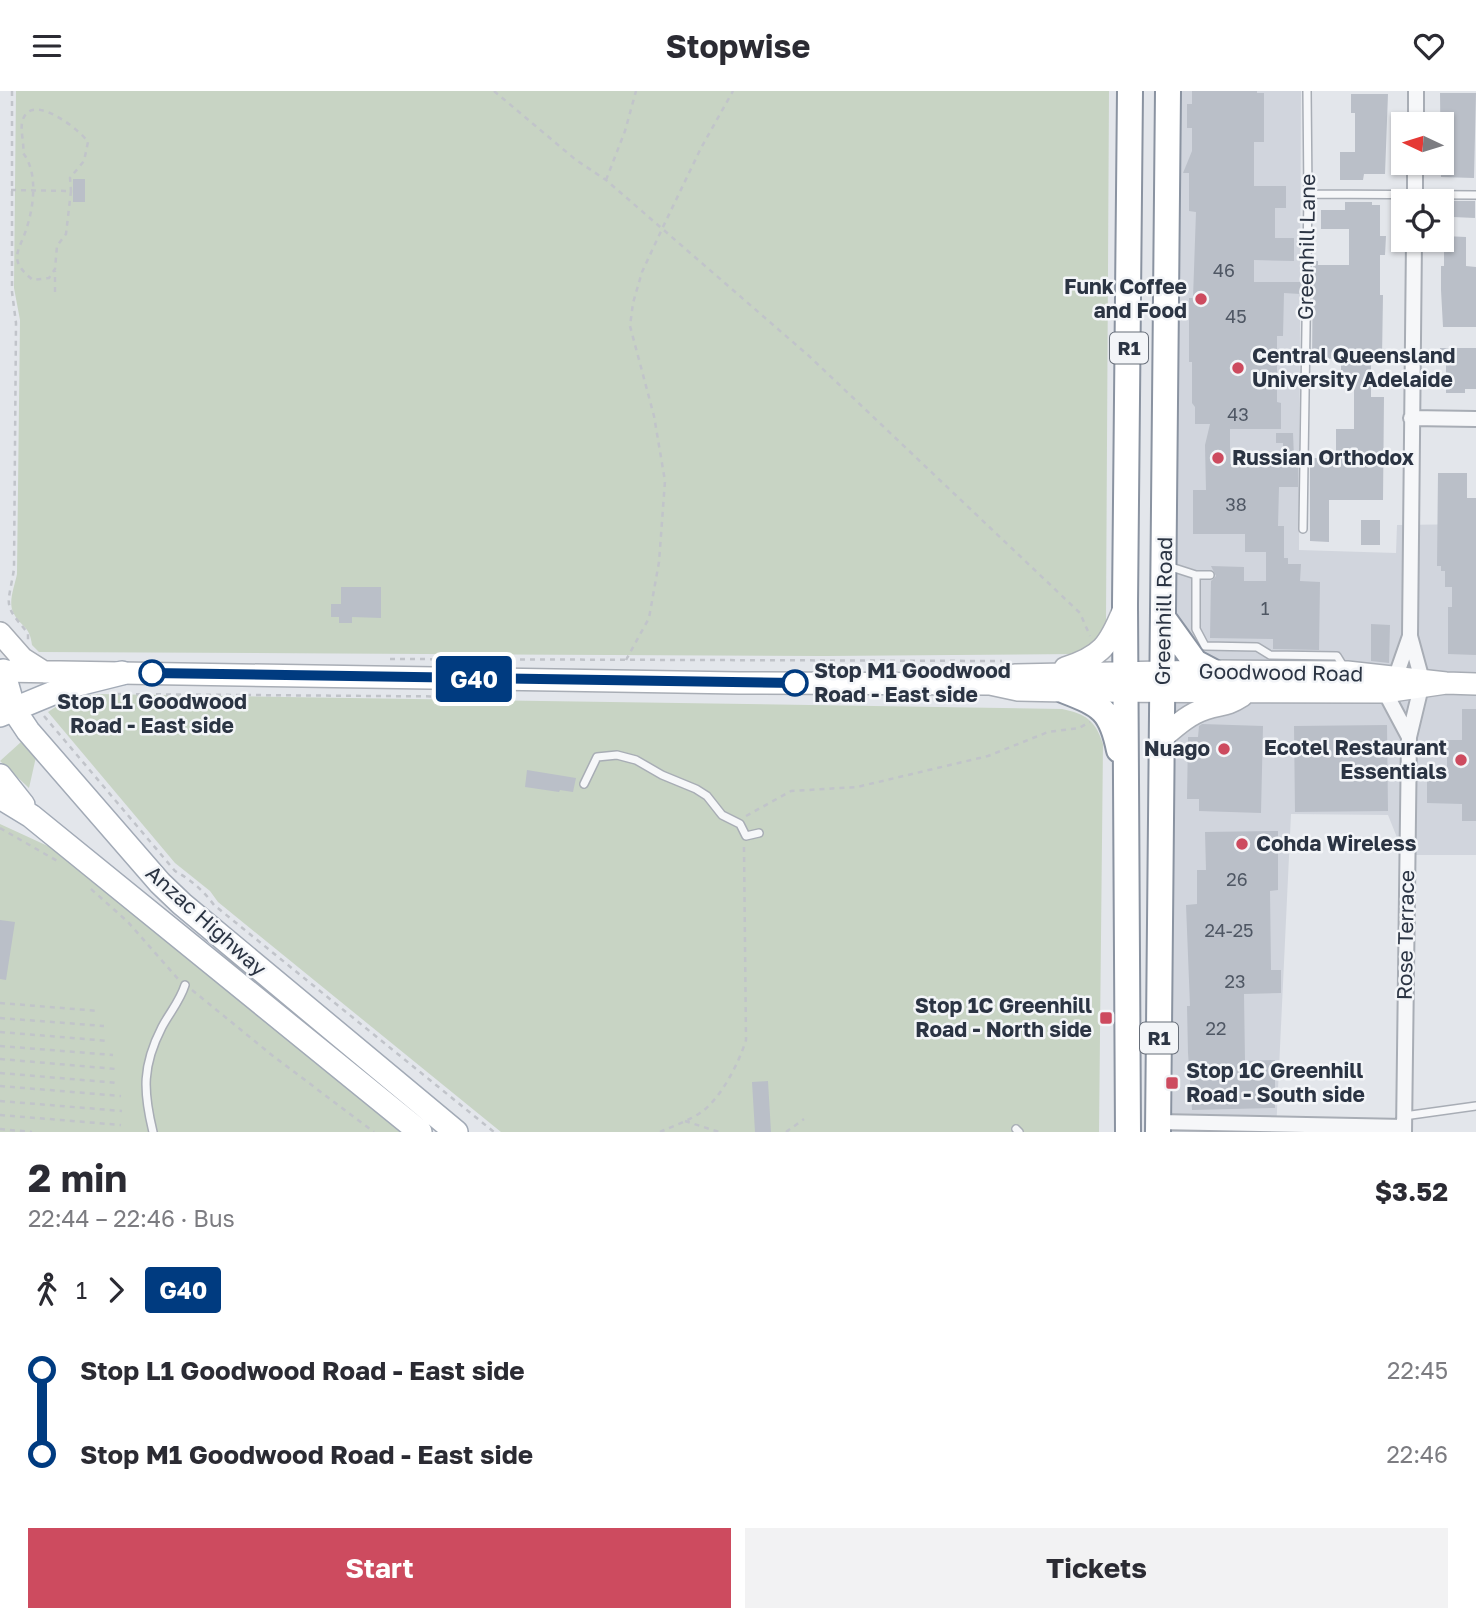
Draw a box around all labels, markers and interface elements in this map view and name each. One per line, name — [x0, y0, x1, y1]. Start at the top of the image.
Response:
icon: menu — [28, 27, 66, 65]
text: Stopwise — [666, 27, 810, 65]
icon: heart — [1410, 27, 1448, 65]
north arrow — [1391, 112, 1454, 175]
map controls — [1391, 112, 1454, 252]
street label: Greenhill Lane — [1292, 174, 1320, 320]
button: locate — [1391, 189, 1454, 252]
house number: 46 — [1213, 259, 1235, 281]
place label: Funk Coffee and Food — [1064, 273, 1187, 323]
marker: Funk Coffee and Food — [1193, 291, 1209, 307]
house number: 45 — [1225, 305, 1247, 327]
road number: R1 — [1110, 333, 1148, 363]
place label: Central Queensland University Adelaide — [1252, 342, 1456, 392]
marker: Central Queensland University Adelaide — [1230, 360, 1246, 376]
house number: 43 — [1227, 403, 1249, 425]
place label: Russian Orthodox — [1232, 444, 1414, 470]
marker: Russian Orthodox — [1210, 450, 1226, 466]
house number: 38 — [1225, 493, 1247, 515]
street label: Greenhill Road — [1149, 536, 1177, 686]
house number: 1 — [1261, 597, 1270, 619]
line badge: G40 — [434, 656, 514, 702]
place label: Stop M1 Goodwood Road - East side — [814, 657, 1011, 707]
street label: Goodwood Road — [1199, 658, 1364, 686]
marker: Stop L1 Goodwood Road - East side — [139, 660, 165, 686]
text: G40 — [450, 664, 498, 693]
marker: Stop M1 Goodwood Road - East side — [782, 670, 808, 696]
place label: Stop L1 Goodwood Road - East side — [57, 688, 247, 738]
place label: Ecotel Restaurant Essentials — [1264, 734, 1447, 784]
place label: Nuago — [1144, 735, 1210, 761]
marker: Nuago — [1216, 741, 1232, 757]
marker: Ecotel Restaurant Essentials — [1453, 752, 1469, 768]
place label: Cohda Wireless — [1256, 830, 1417, 856]
marker: Cohda Wireless — [1234, 836, 1250, 852]
street label: Anzac Highway — [141, 859, 272, 981]
house number: 26 — [1226, 868, 1248, 890]
street label: Rose Terrace — [1391, 870, 1419, 1000]
house number: 24-25 — [1204, 919, 1254, 941]
house number: 23 — [1225, 970, 1245, 992]
place label: Stop 1C Greenhill Road - North side — [915, 992, 1092, 1042]
marker: Stop 1C Greenhill Road - North side — [1098, 1010, 1114, 1026]
house number: 22 — [1206, 1017, 1226, 1039]
road number: R1 — [1140, 1022, 1178, 1053]
place label: Stop 1C Greenhill Road - South side — [1186, 1057, 1365, 1107]
marker: Stop 1C Greenhill Road - South side — [1164, 1075, 1180, 1091]
text: 2 min — [28, 1155, 127, 1200]
text: $3.52 — [1375, 1176, 1448, 1207]
text: 22:44 – 22:46 · Bus — [28, 1204, 235, 1232]
icon: walk — [28, 1271, 66, 1309]
icon: forward — [97, 1271, 135, 1309]
text: G40 — [159, 1275, 207, 1304]
text: 1 — [76, 1276, 87, 1304]
text: Stop L1 Goodwood Road - East side — [80, 1355, 525, 1386]
text: 22:45 — [1387, 1356, 1448, 1384]
text: Stop M1 Goodwood Road - East side — [80, 1439, 533, 1470]
text: 22:46 — [1386, 1440, 1448, 1468]
button: Start — [28, 1528, 731, 1608]
button: Tickets — [745, 1528, 1448, 1608]

